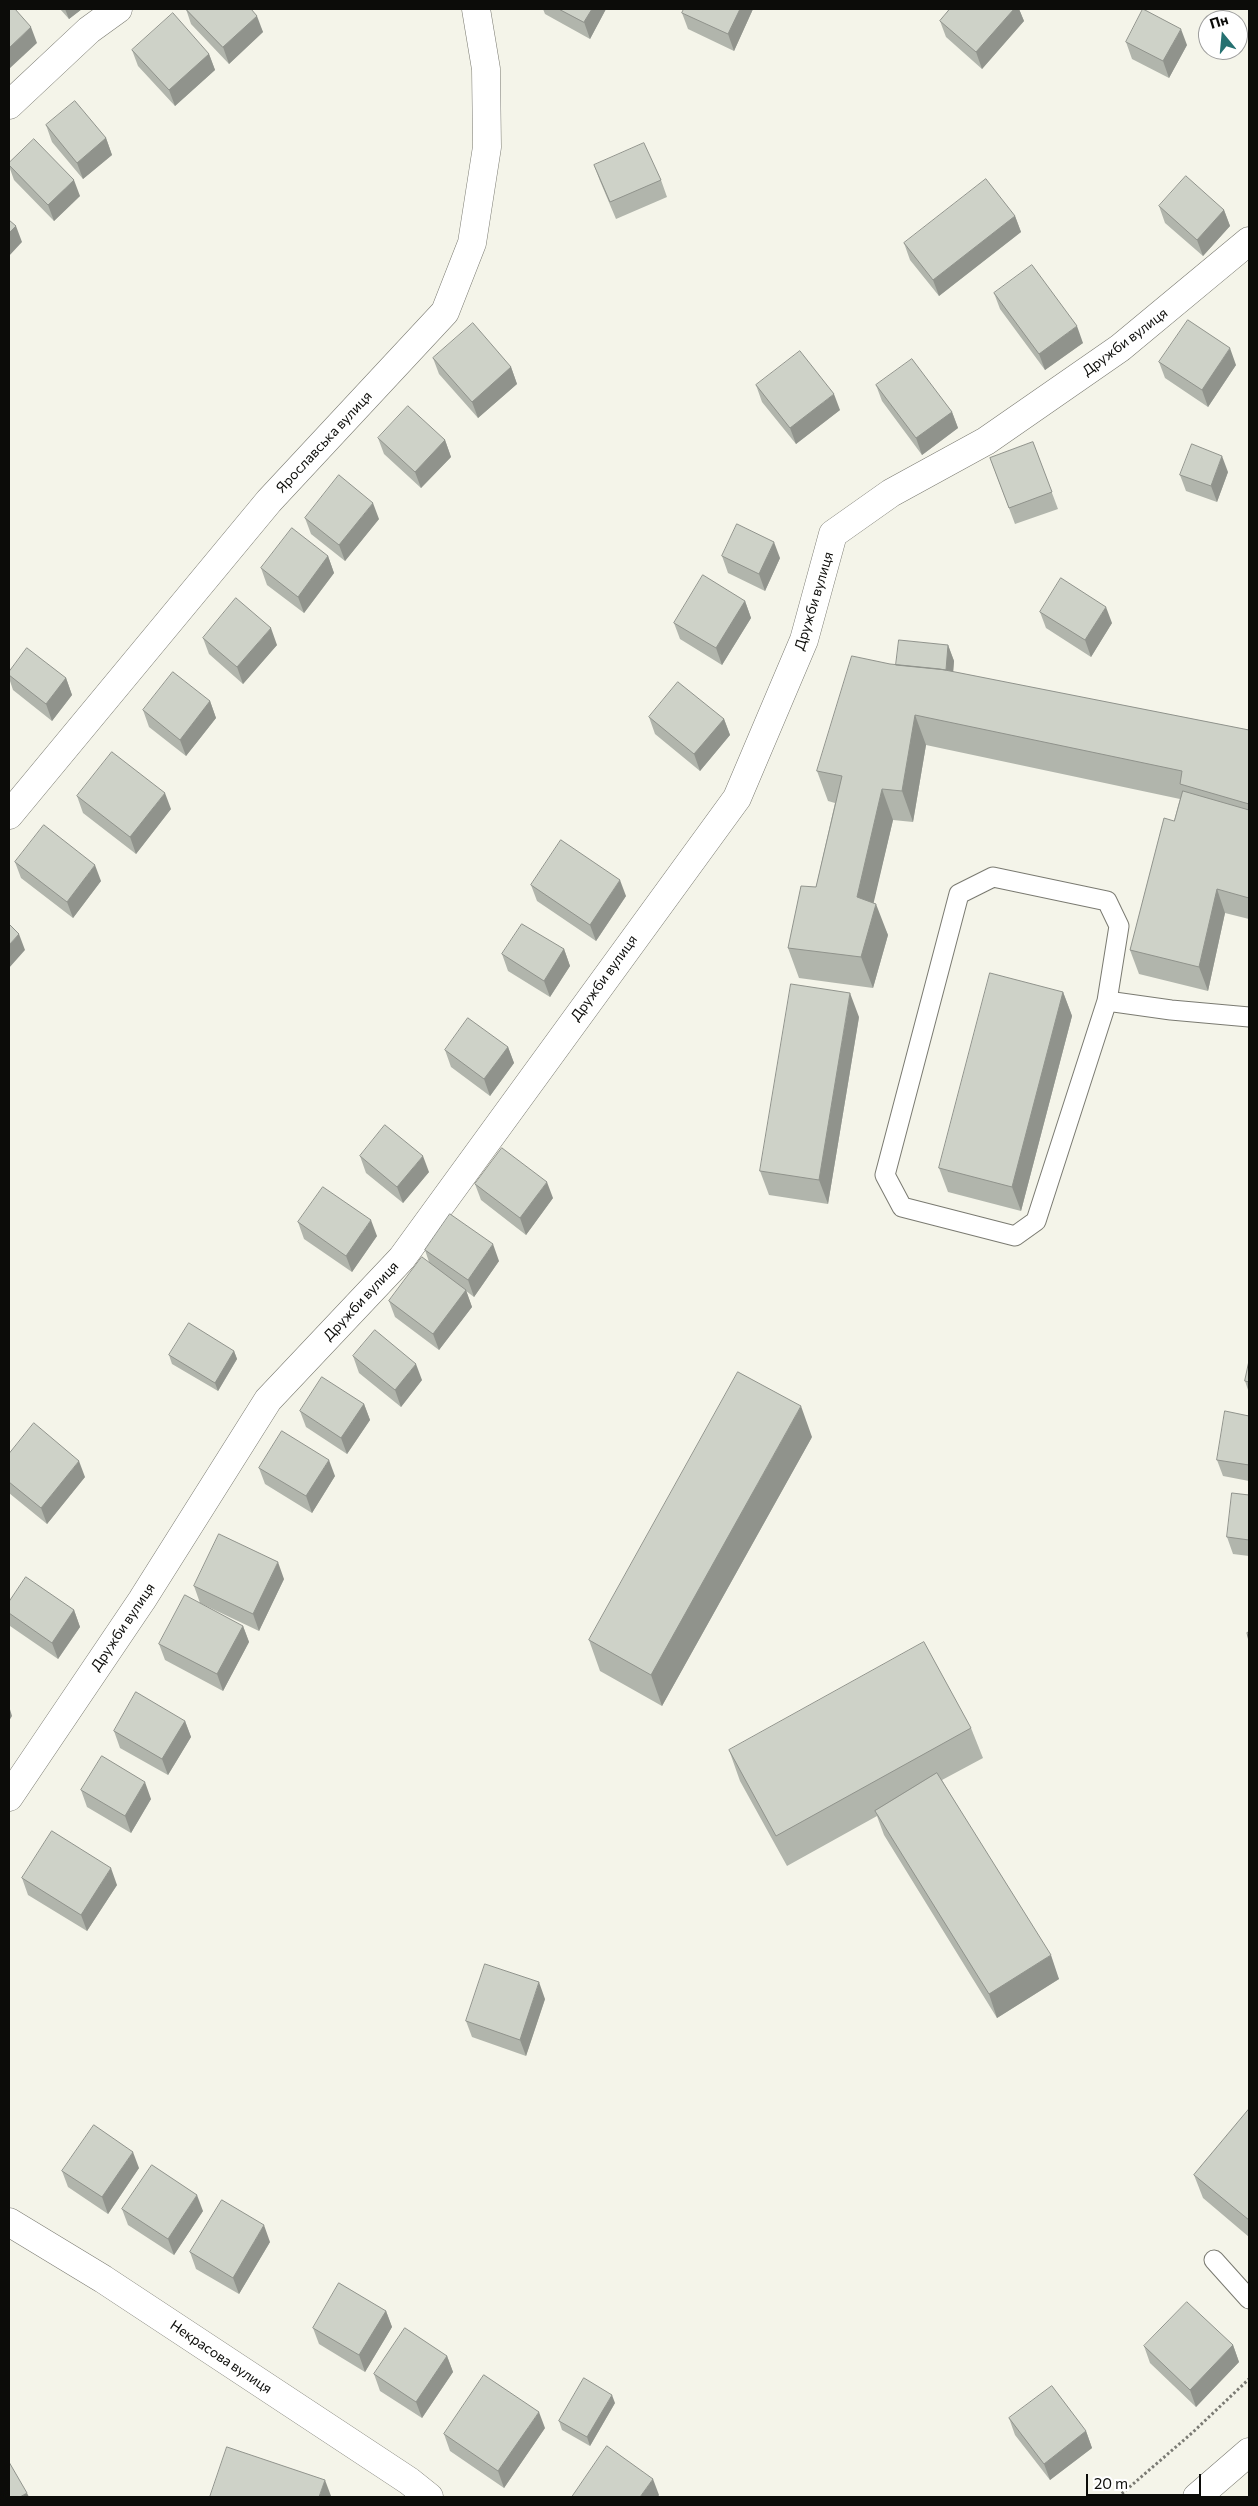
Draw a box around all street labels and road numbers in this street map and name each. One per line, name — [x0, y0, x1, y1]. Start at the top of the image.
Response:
street label: Дружби вулиця — [1079, 305, 1171, 379]
street label: Ярославська вулиця — [273, 388, 375, 496]
street label: Дружби вулиця — [791, 550, 837, 652]
street label: Дружби вулиця — [567, 932, 641, 1024]
street label: Дружби вулиця — [320, 1258, 402, 1344]
street label: Дружби вулиця — [87, 1580, 159, 1674]
street label: Некрасова вулиця — [167, 2317, 275, 2397]

